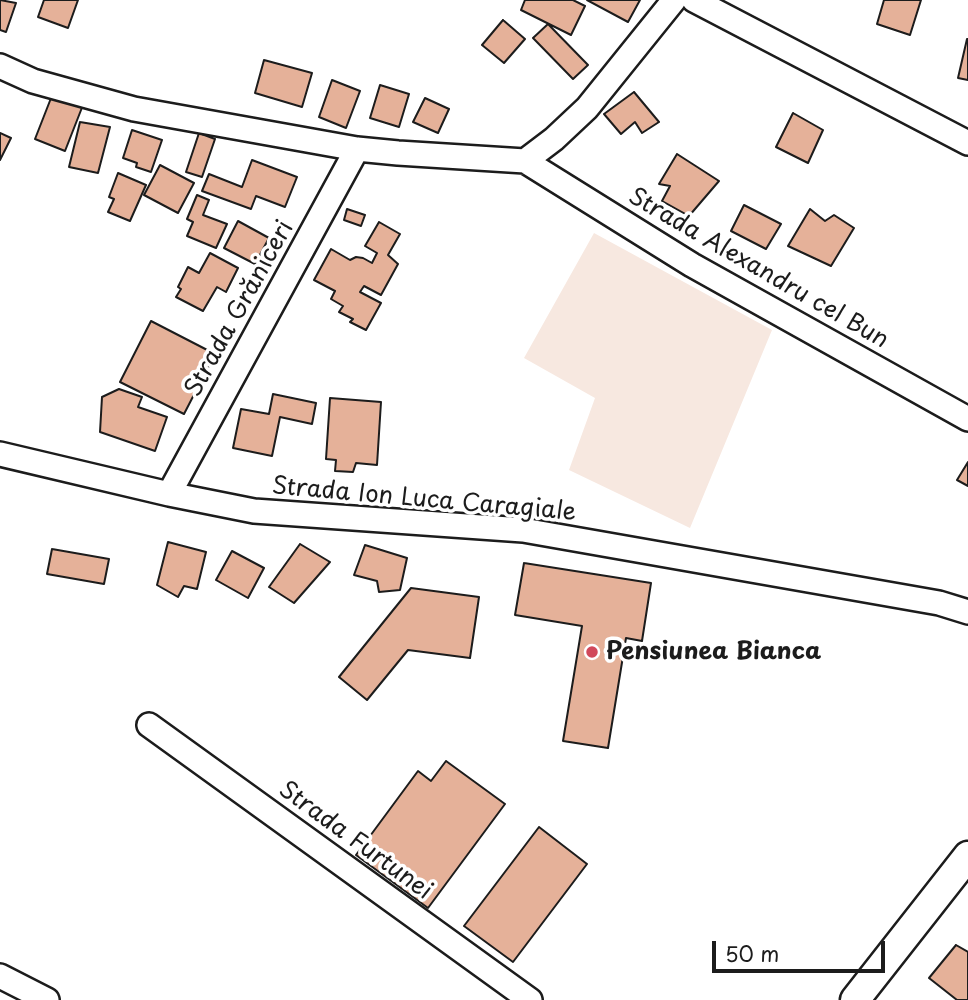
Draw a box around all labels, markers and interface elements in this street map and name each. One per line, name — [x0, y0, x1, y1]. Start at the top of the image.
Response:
street label: Strada Alexandru cel Bun — [623, 183, 893, 355]
street label: Strada Grăniceri — [180, 216, 300, 402]
street label: Strada Ion Luca Caragiale — [271, 472, 577, 528]
place label: Pensiunea Bianca — [606, 638, 821, 666]
marker: Pensiunea Bianca — [584, 644, 600, 660]
street label: Strada Furtunei — [273, 776, 437, 906]
scale bar — [716, 926, 889, 970]
text: 50 m — [725, 937, 779, 969]

